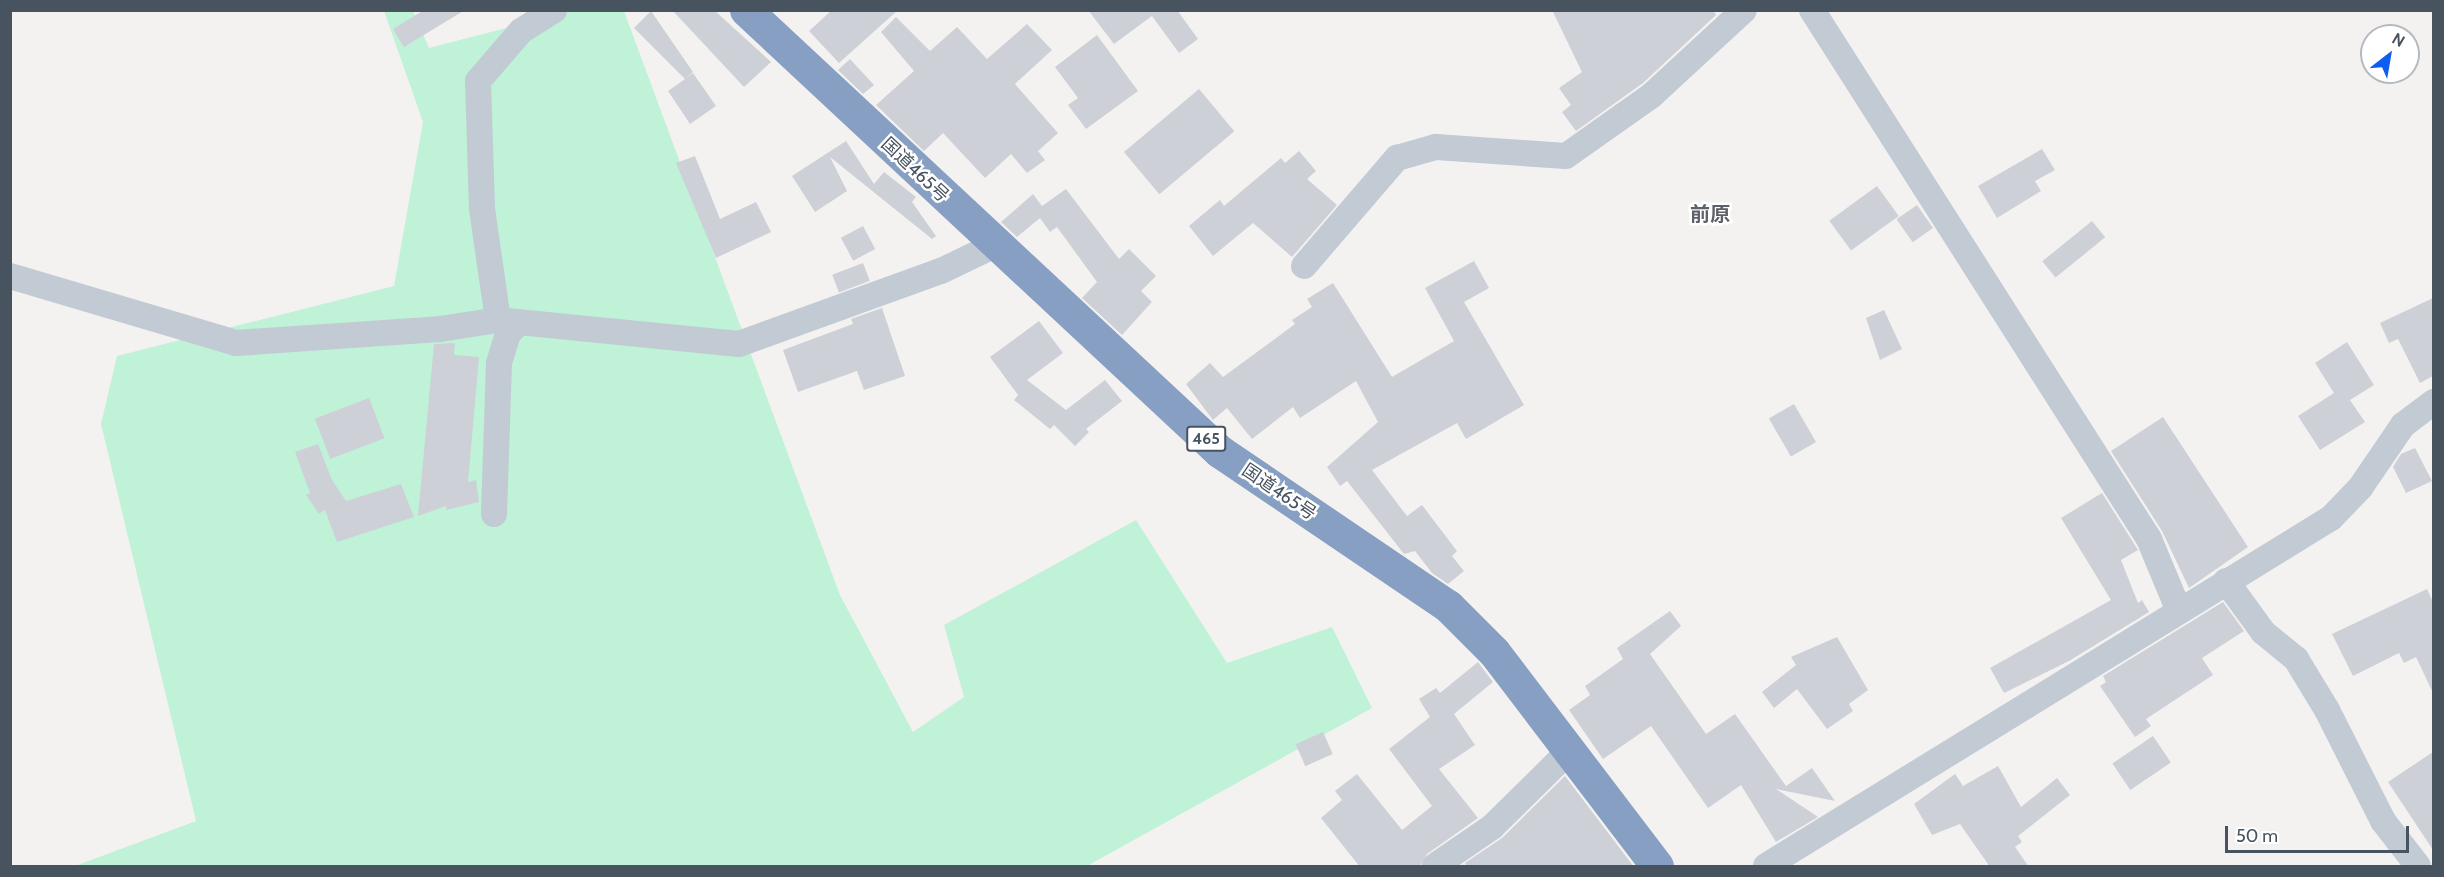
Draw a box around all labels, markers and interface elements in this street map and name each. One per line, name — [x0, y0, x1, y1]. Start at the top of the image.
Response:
north arrow — [2360, 24, 2420, 84]
text: N — [2389, 29, 2408, 51]
street label: 国道465号 — [877, 133, 953, 207]
district label: 前原 — [1690, 202, 1730, 226]
road number: 465 — [1185, 426, 1227, 452]
street label: 国道465号 — [1238, 459, 1320, 525]
scale bar — [2228, 814, 2412, 852]
text: 50 m — [2236, 825, 2278, 847]

